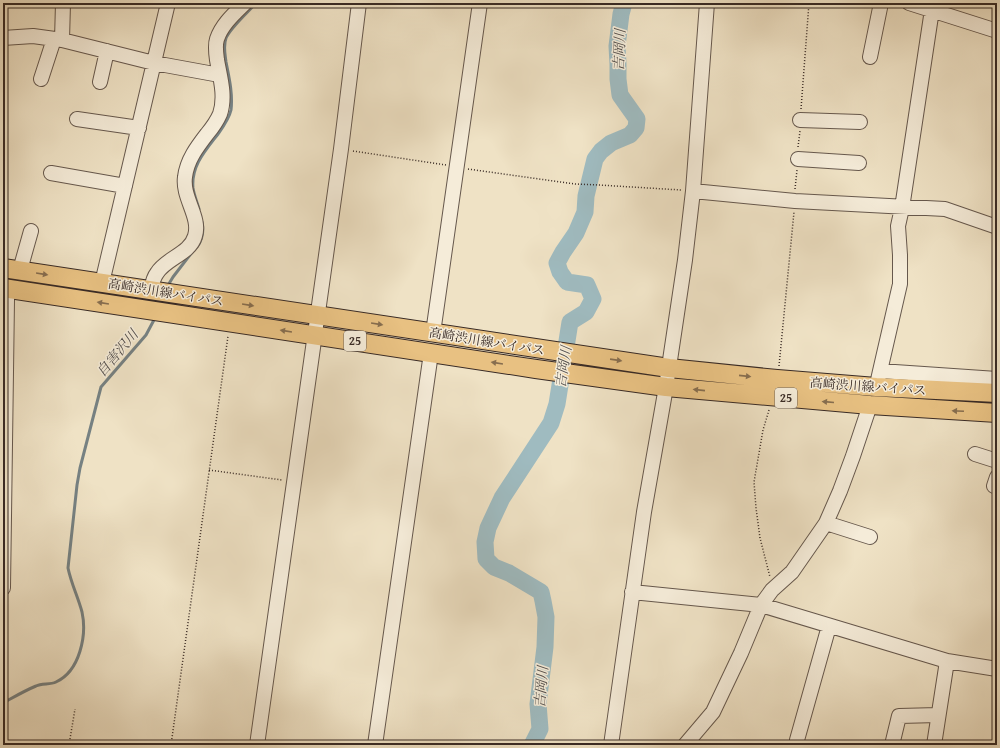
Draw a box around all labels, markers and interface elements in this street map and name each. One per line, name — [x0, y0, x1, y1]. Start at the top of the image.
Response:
water label: 吉岡川 — [608, 27, 630, 71]
one-way arrow — [35, 271, 48, 277]
street label: 高崎渋川線バイパス — [107, 274, 225, 311]
one-way arrow — [96, 300, 109, 306]
one-way arrow — [242, 302, 254, 308]
one-way arrow — [370, 321, 383, 327]
street label: 高崎渋川線バイパス — [428, 323, 546, 360]
water label: 自害沢川 — [91, 324, 144, 381]
one-way arrow — [280, 328, 292, 334]
road number: 25 — [344, 331, 366, 351]
water label: 吉岡川 — [550, 343, 576, 389]
one-way arrow — [610, 357, 622, 363]
one-way arrow — [491, 360, 503, 366]
one-way arrow — [739, 373, 751, 379]
street label: 高崎渋川線バイパス — [809, 373, 927, 400]
one-way arrow — [693, 386, 705, 393]
road number: 25 — [775, 388, 797, 408]
one-way arrow — [822, 398, 834, 405]
one-way arrow — [952, 407, 964, 414]
water label: 吉岡川 — [529, 663, 553, 709]

